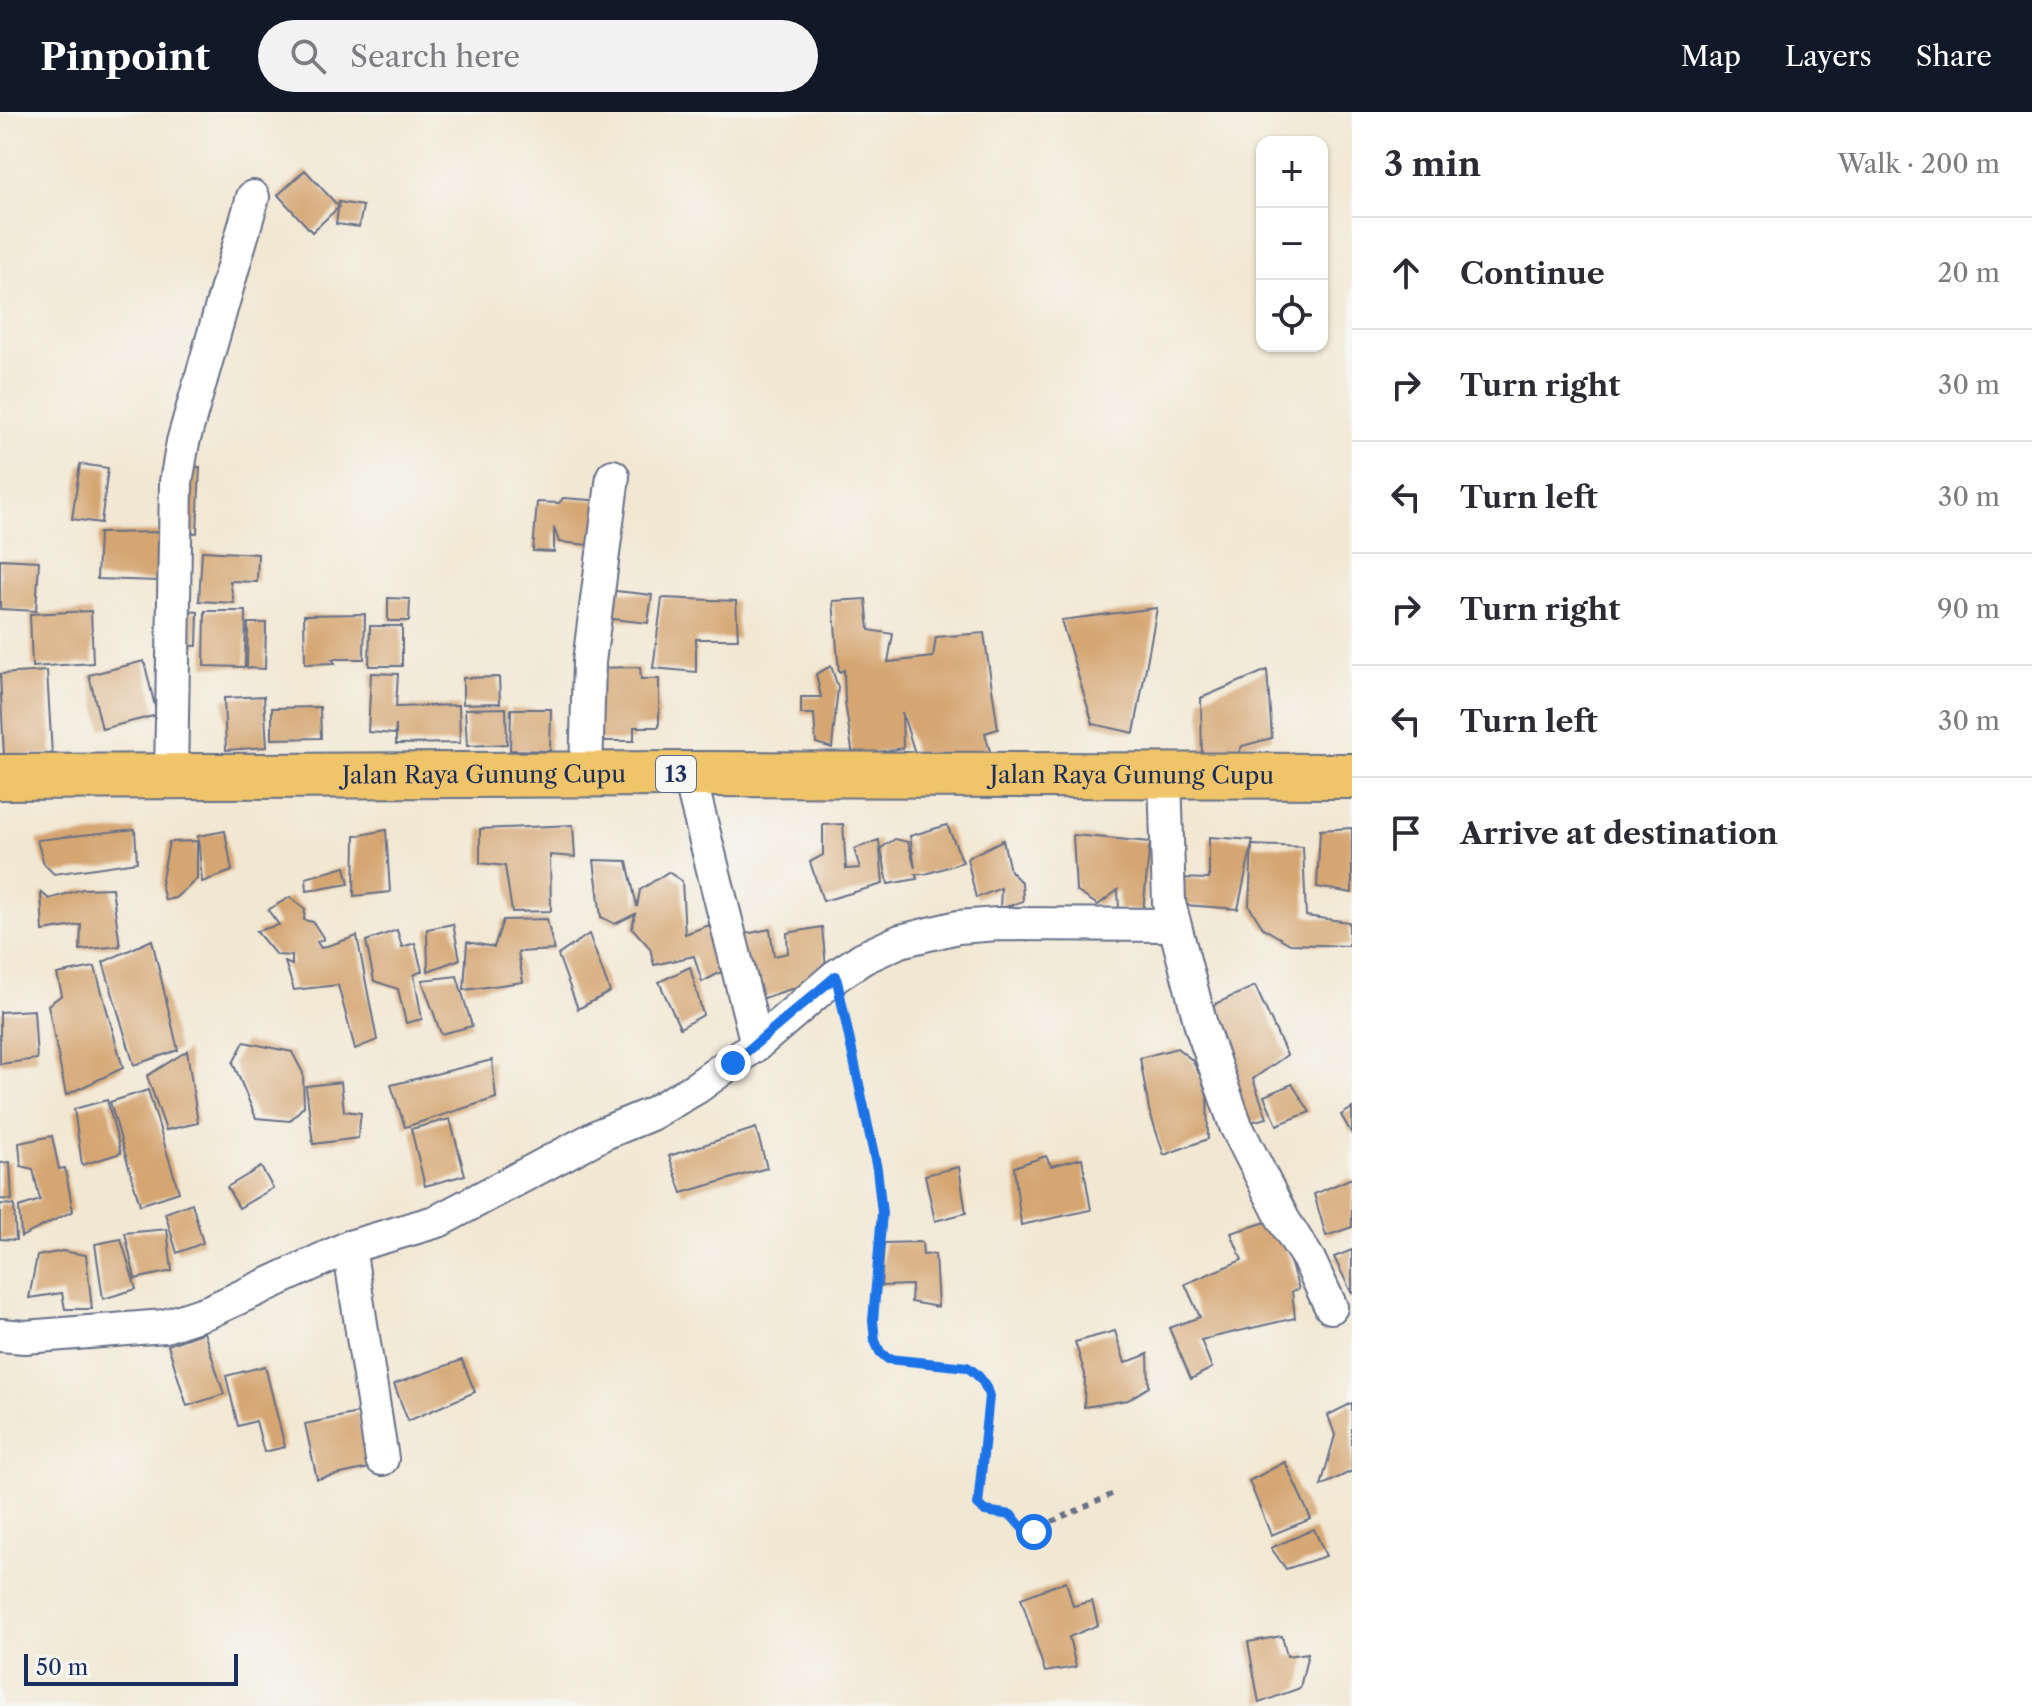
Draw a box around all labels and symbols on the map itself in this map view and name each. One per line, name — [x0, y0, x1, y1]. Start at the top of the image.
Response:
road number: 13 — [656, 756, 696, 792]
street label: Jalan Raya Gunung Cupu — [338, 759, 626, 790]
street label: Jalan Raya Gunung Cupu — [986, 760, 1274, 790]
route end — [715, 1045, 751, 1081]
route start — [1016, 1514, 1052, 1550]
scale bar — [24, 1650, 238, 1686]

